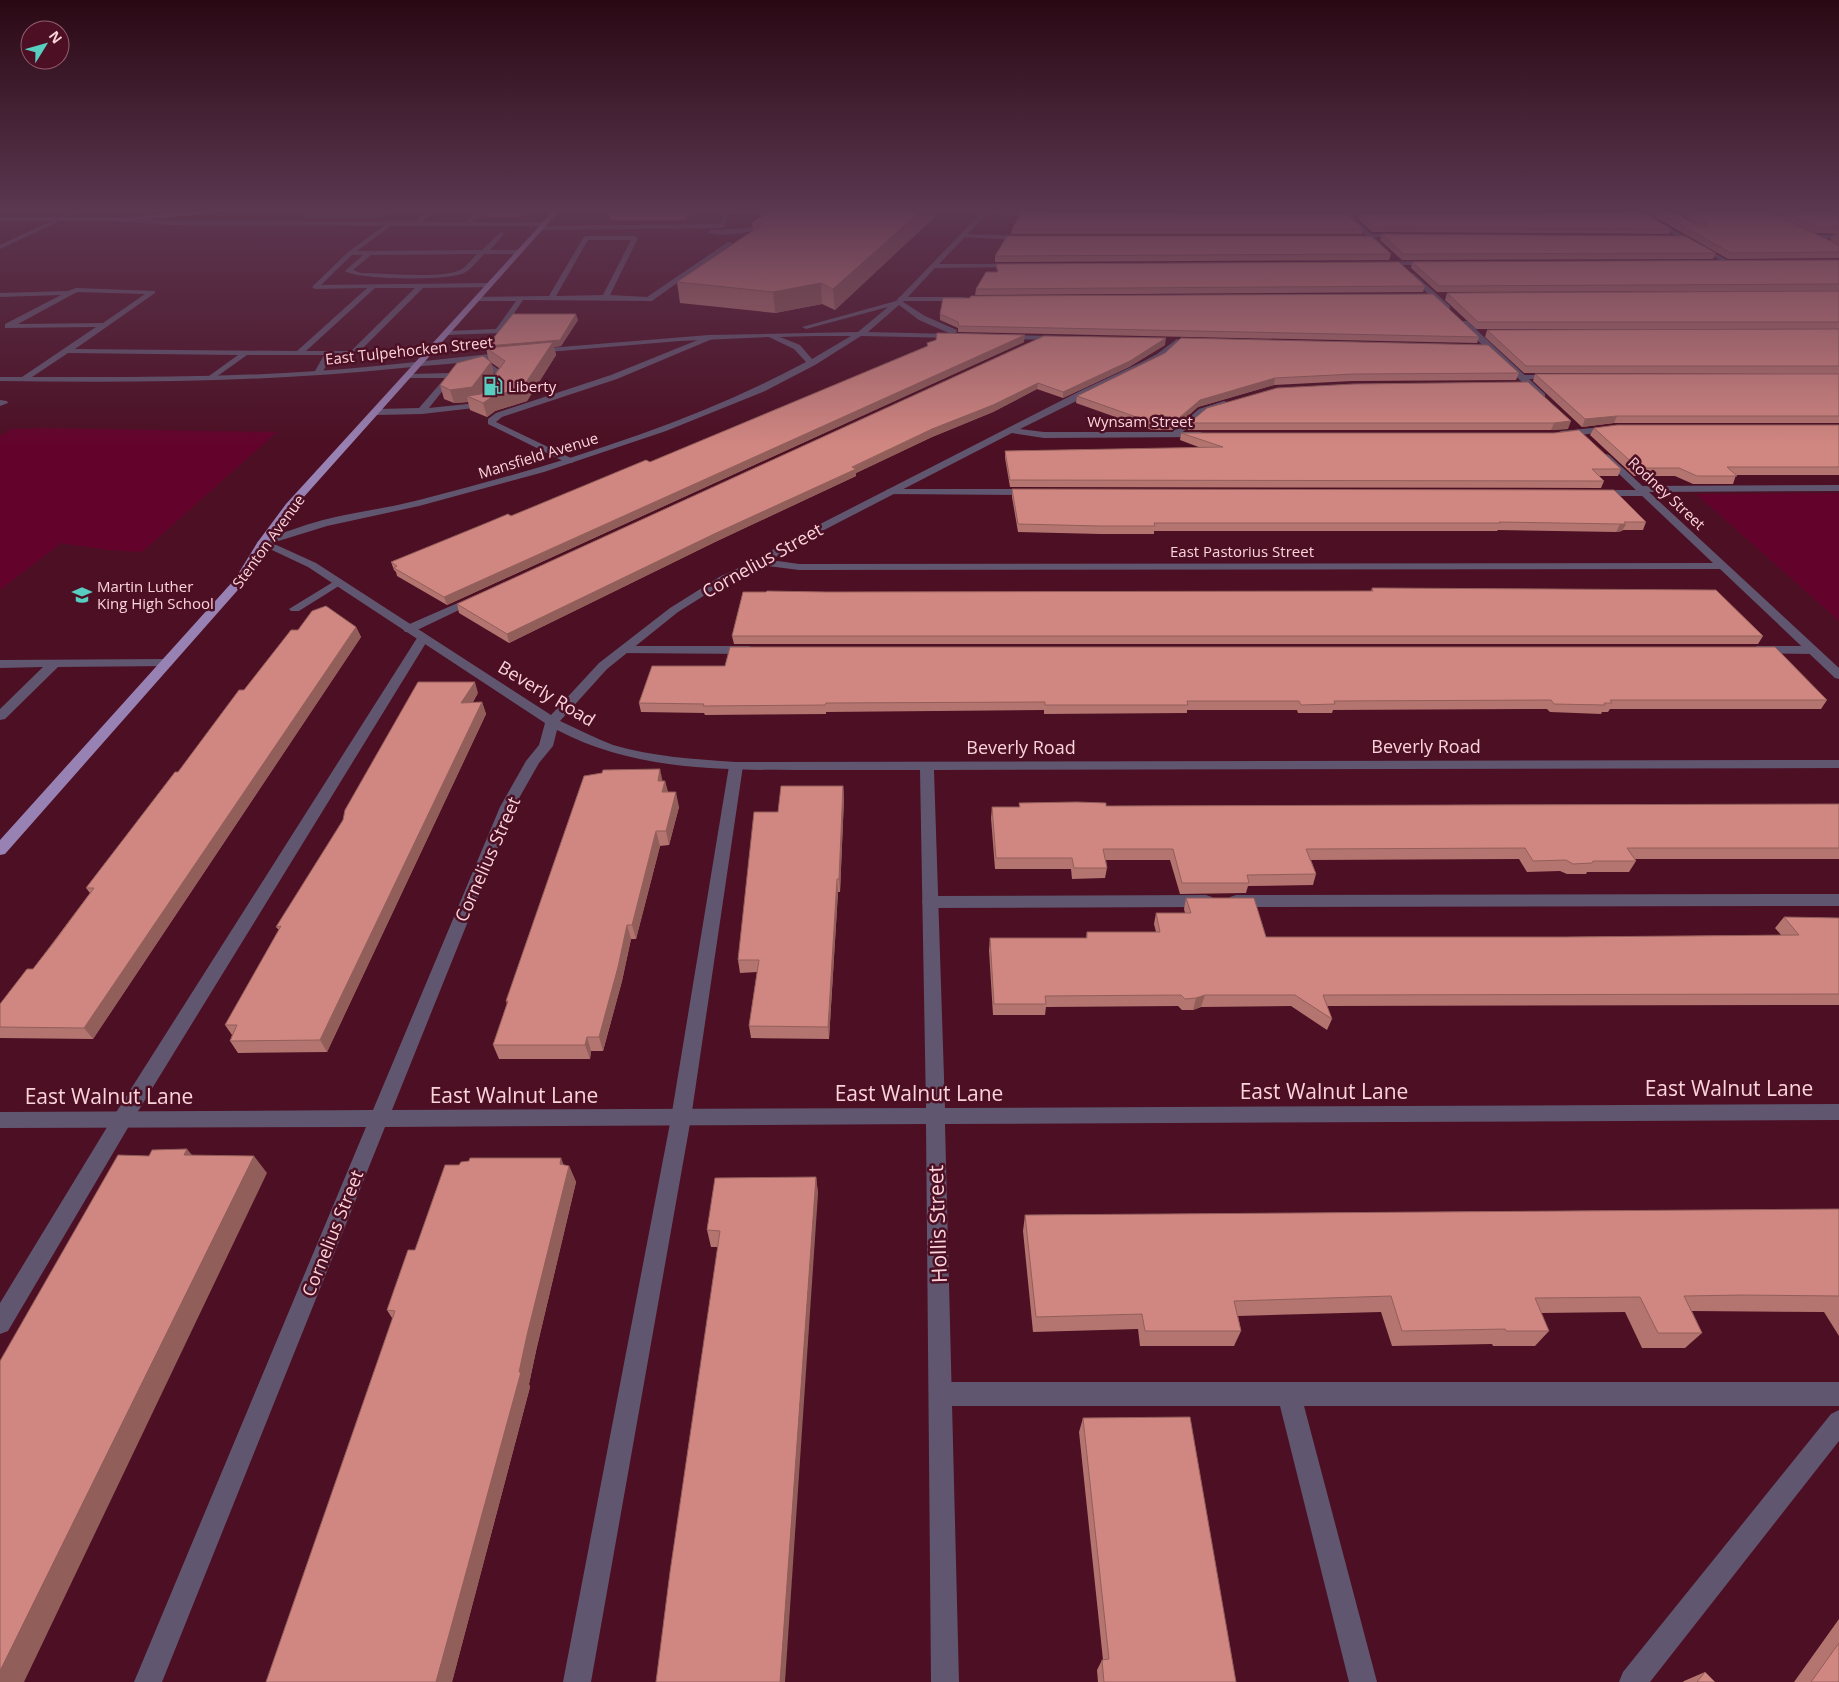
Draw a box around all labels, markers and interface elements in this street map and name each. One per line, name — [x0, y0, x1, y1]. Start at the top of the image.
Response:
north arrow — [20, 20, 70, 70]
text: N — [45, 27, 67, 47]
street label: East Tulpehocken Street — [324, 331, 494, 369]
fuel station icon: Liberty — [482, 375, 504, 397]
place label: Liberty — [508, 376, 557, 396]
street label: Wynsam Street — [1087, 411, 1193, 431]
street label: Mansfield Avenue — [476, 427, 600, 483]
street label: Rodney Street — [1624, 452, 1710, 534]
street label: Stenton Avenue — [227, 490, 309, 592]
street label: Cornelius Street — [697, 517, 827, 603]
street label: East Pastorius Street — [1170, 541, 1314, 561]
place label: Martin Luther King High School — [97, 576, 214, 613]
school or university icon: Martin Luther King High School — [71, 584, 93, 606]
street label: Beverly Road — [494, 655, 600, 731]
street label: Beverly Road — [1371, 734, 1481, 758]
street label: Beverly Road — [966, 735, 1076, 759]
street label: Cornelius Street — [449, 793, 525, 925]
street label: East Walnut Lane — [1645, 1074, 1813, 1102]
street label: East Walnut Lane — [1240, 1077, 1408, 1105]
street label: East Walnut Lane — [835, 1079, 1003, 1107]
street label: East Walnut Lane — [430, 1081, 598, 1109]
street label: East Walnut Lane — [25, 1082, 193, 1110]
street label: Hollis Street — [921, 1164, 953, 1284]
street label: Cornelius Street — [296, 1166, 368, 1300]

